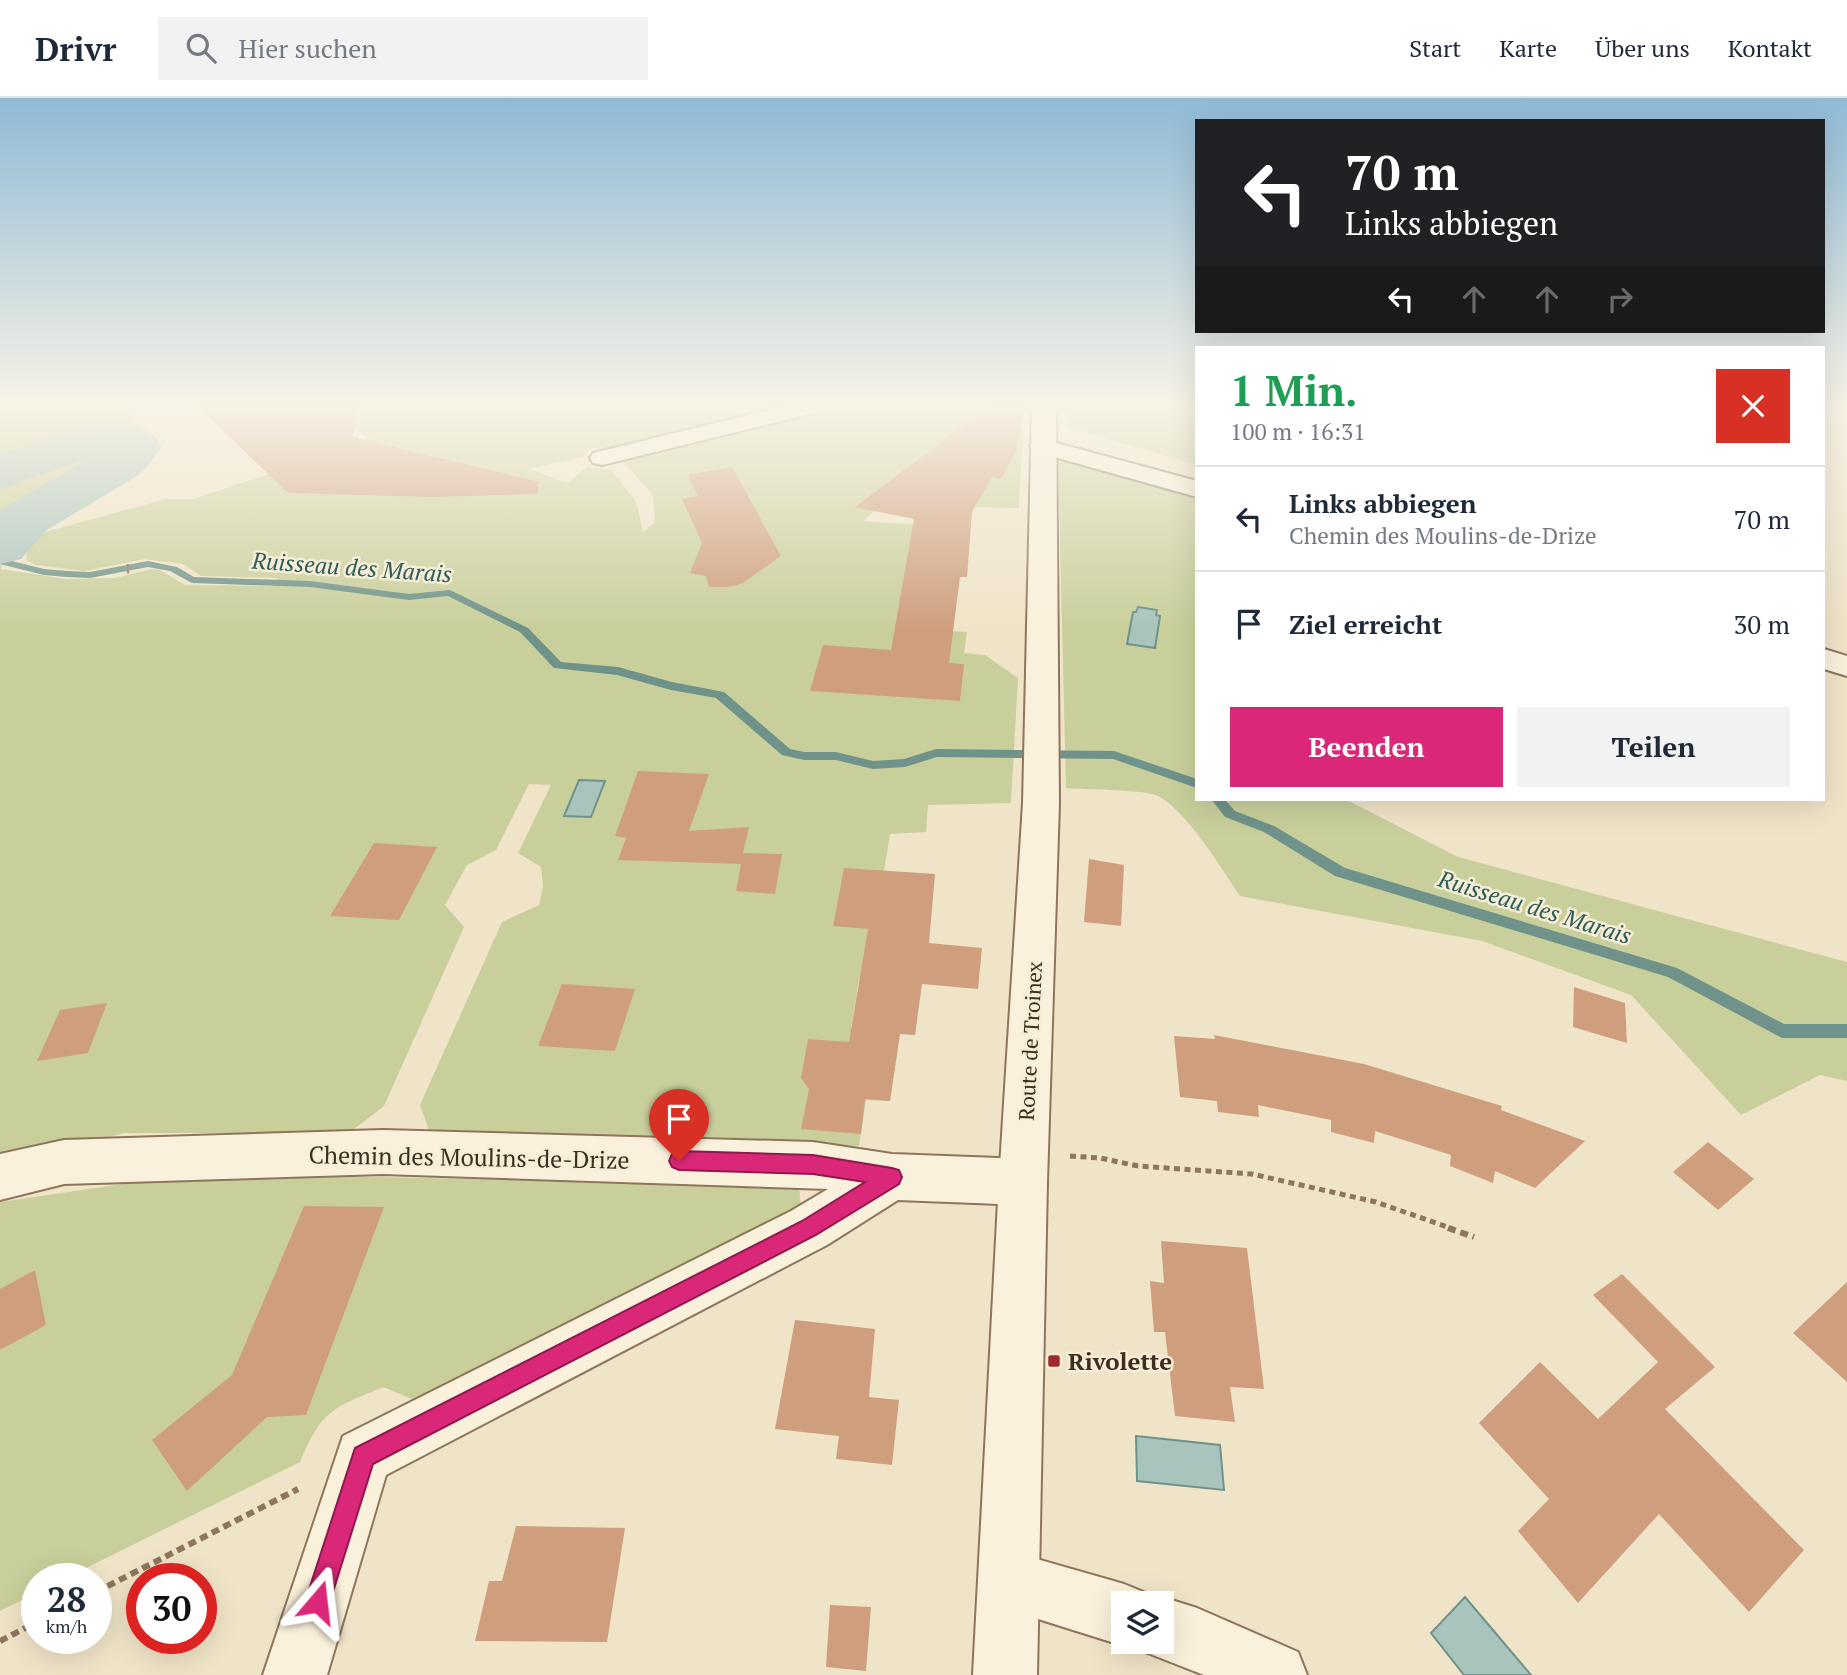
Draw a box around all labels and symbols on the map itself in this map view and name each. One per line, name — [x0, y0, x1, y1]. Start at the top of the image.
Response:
water label: Ruisseau des Marais — [250, 544, 453, 589]
water label: Ruisseau des Marais — [1434, 863, 1635, 951]
street label: Route de Troinex — [1012, 961, 1048, 1121]
pin — [649, 1089, 709, 1161]
street label: Chemin des Moulins-de-Drize — [308, 1138, 630, 1176]
place label: Rivolette — [1068, 1345, 1172, 1377]
marker: Rivolette — [1046, 1353, 1062, 1369]
speed limit sign: 30 — [126, 1563, 217, 1654]
position arrow — [281, 1565, 355, 1639]

